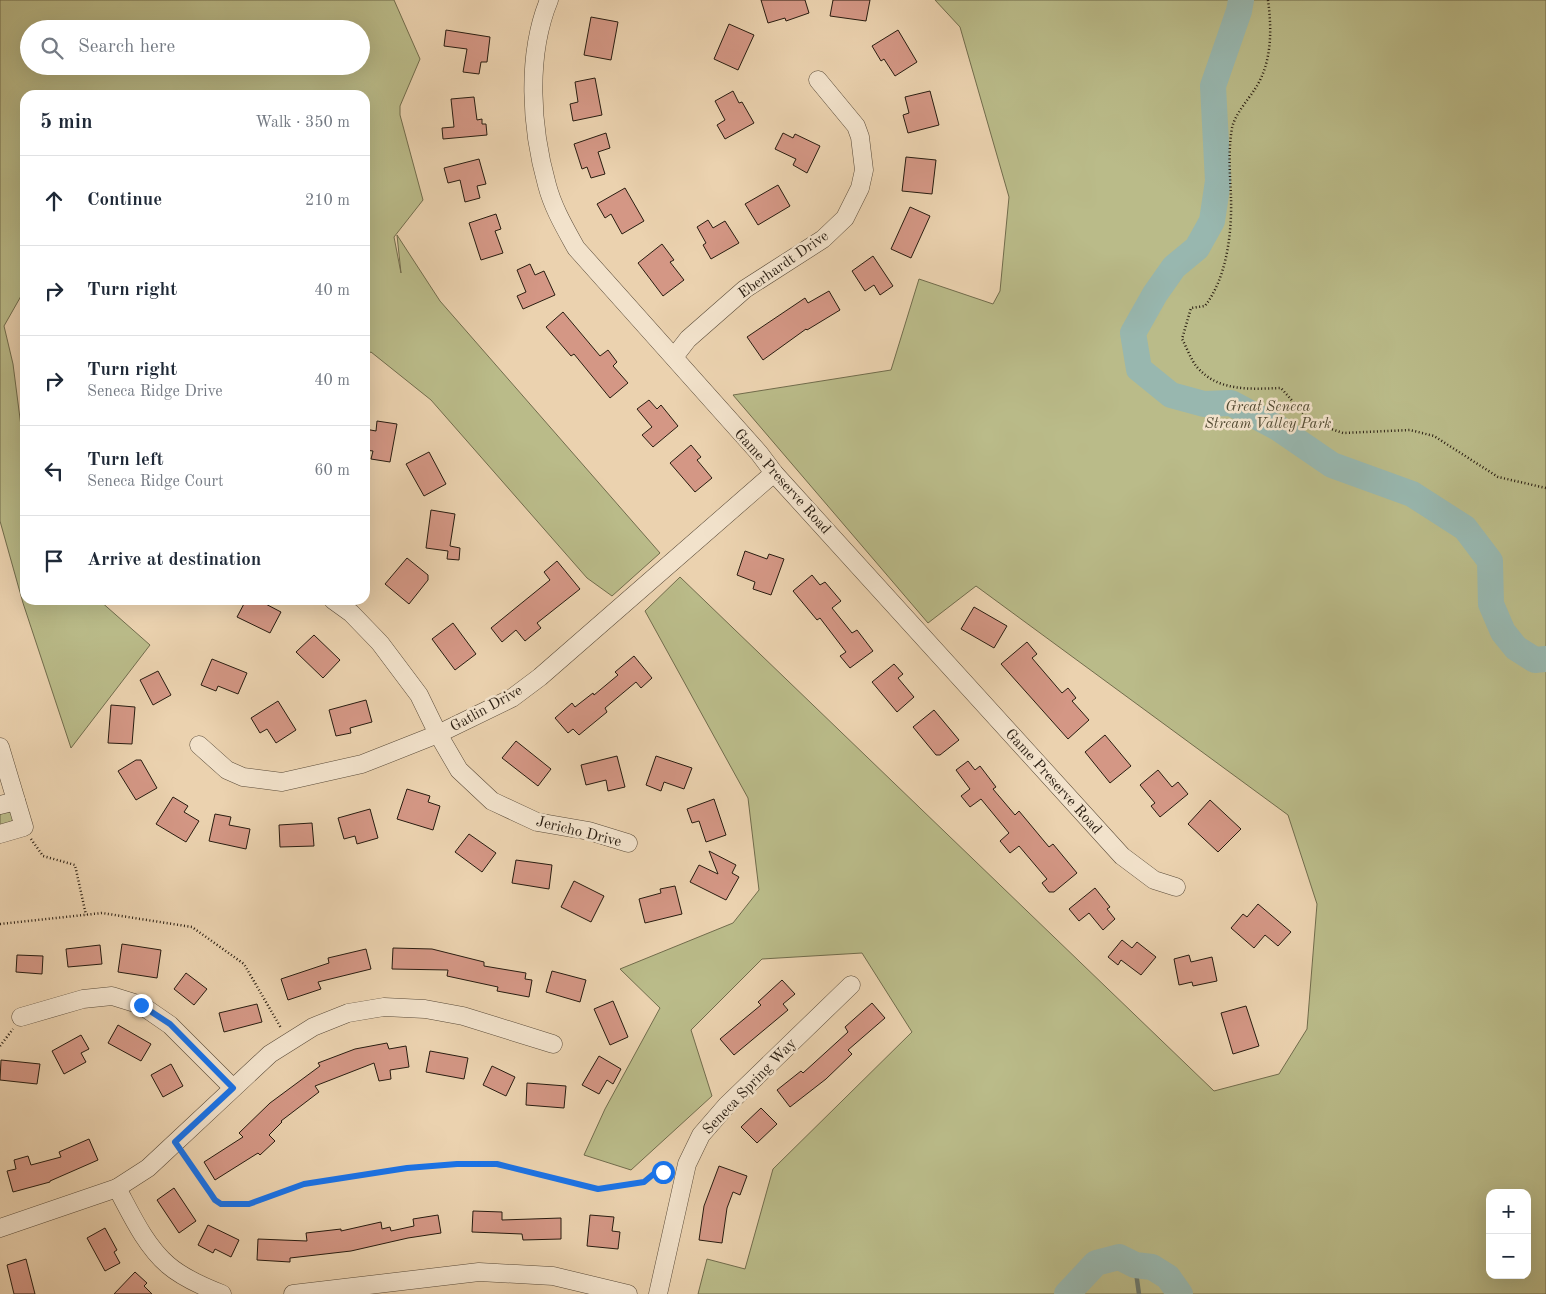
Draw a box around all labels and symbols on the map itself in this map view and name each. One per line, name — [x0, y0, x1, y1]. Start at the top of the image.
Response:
street label: Eberhardt Drive — [736, 229, 832, 302]
park label: Great Seneca Stream Valley Park — [1205, 400, 1331, 432]
street label: Game Preserve Road — [731, 427, 833, 538]
street label: Gatlin Drive — [448, 683, 525, 735]
street label: Game Preserve Road — [1002, 727, 1104, 838]
street label: Jericho Drive — [534, 815, 623, 850]
route end — [130, 994, 153, 1017]
street label: Seneca Spring Way — [701, 1036, 800, 1138]
route start — [652, 1161, 675, 1184]

